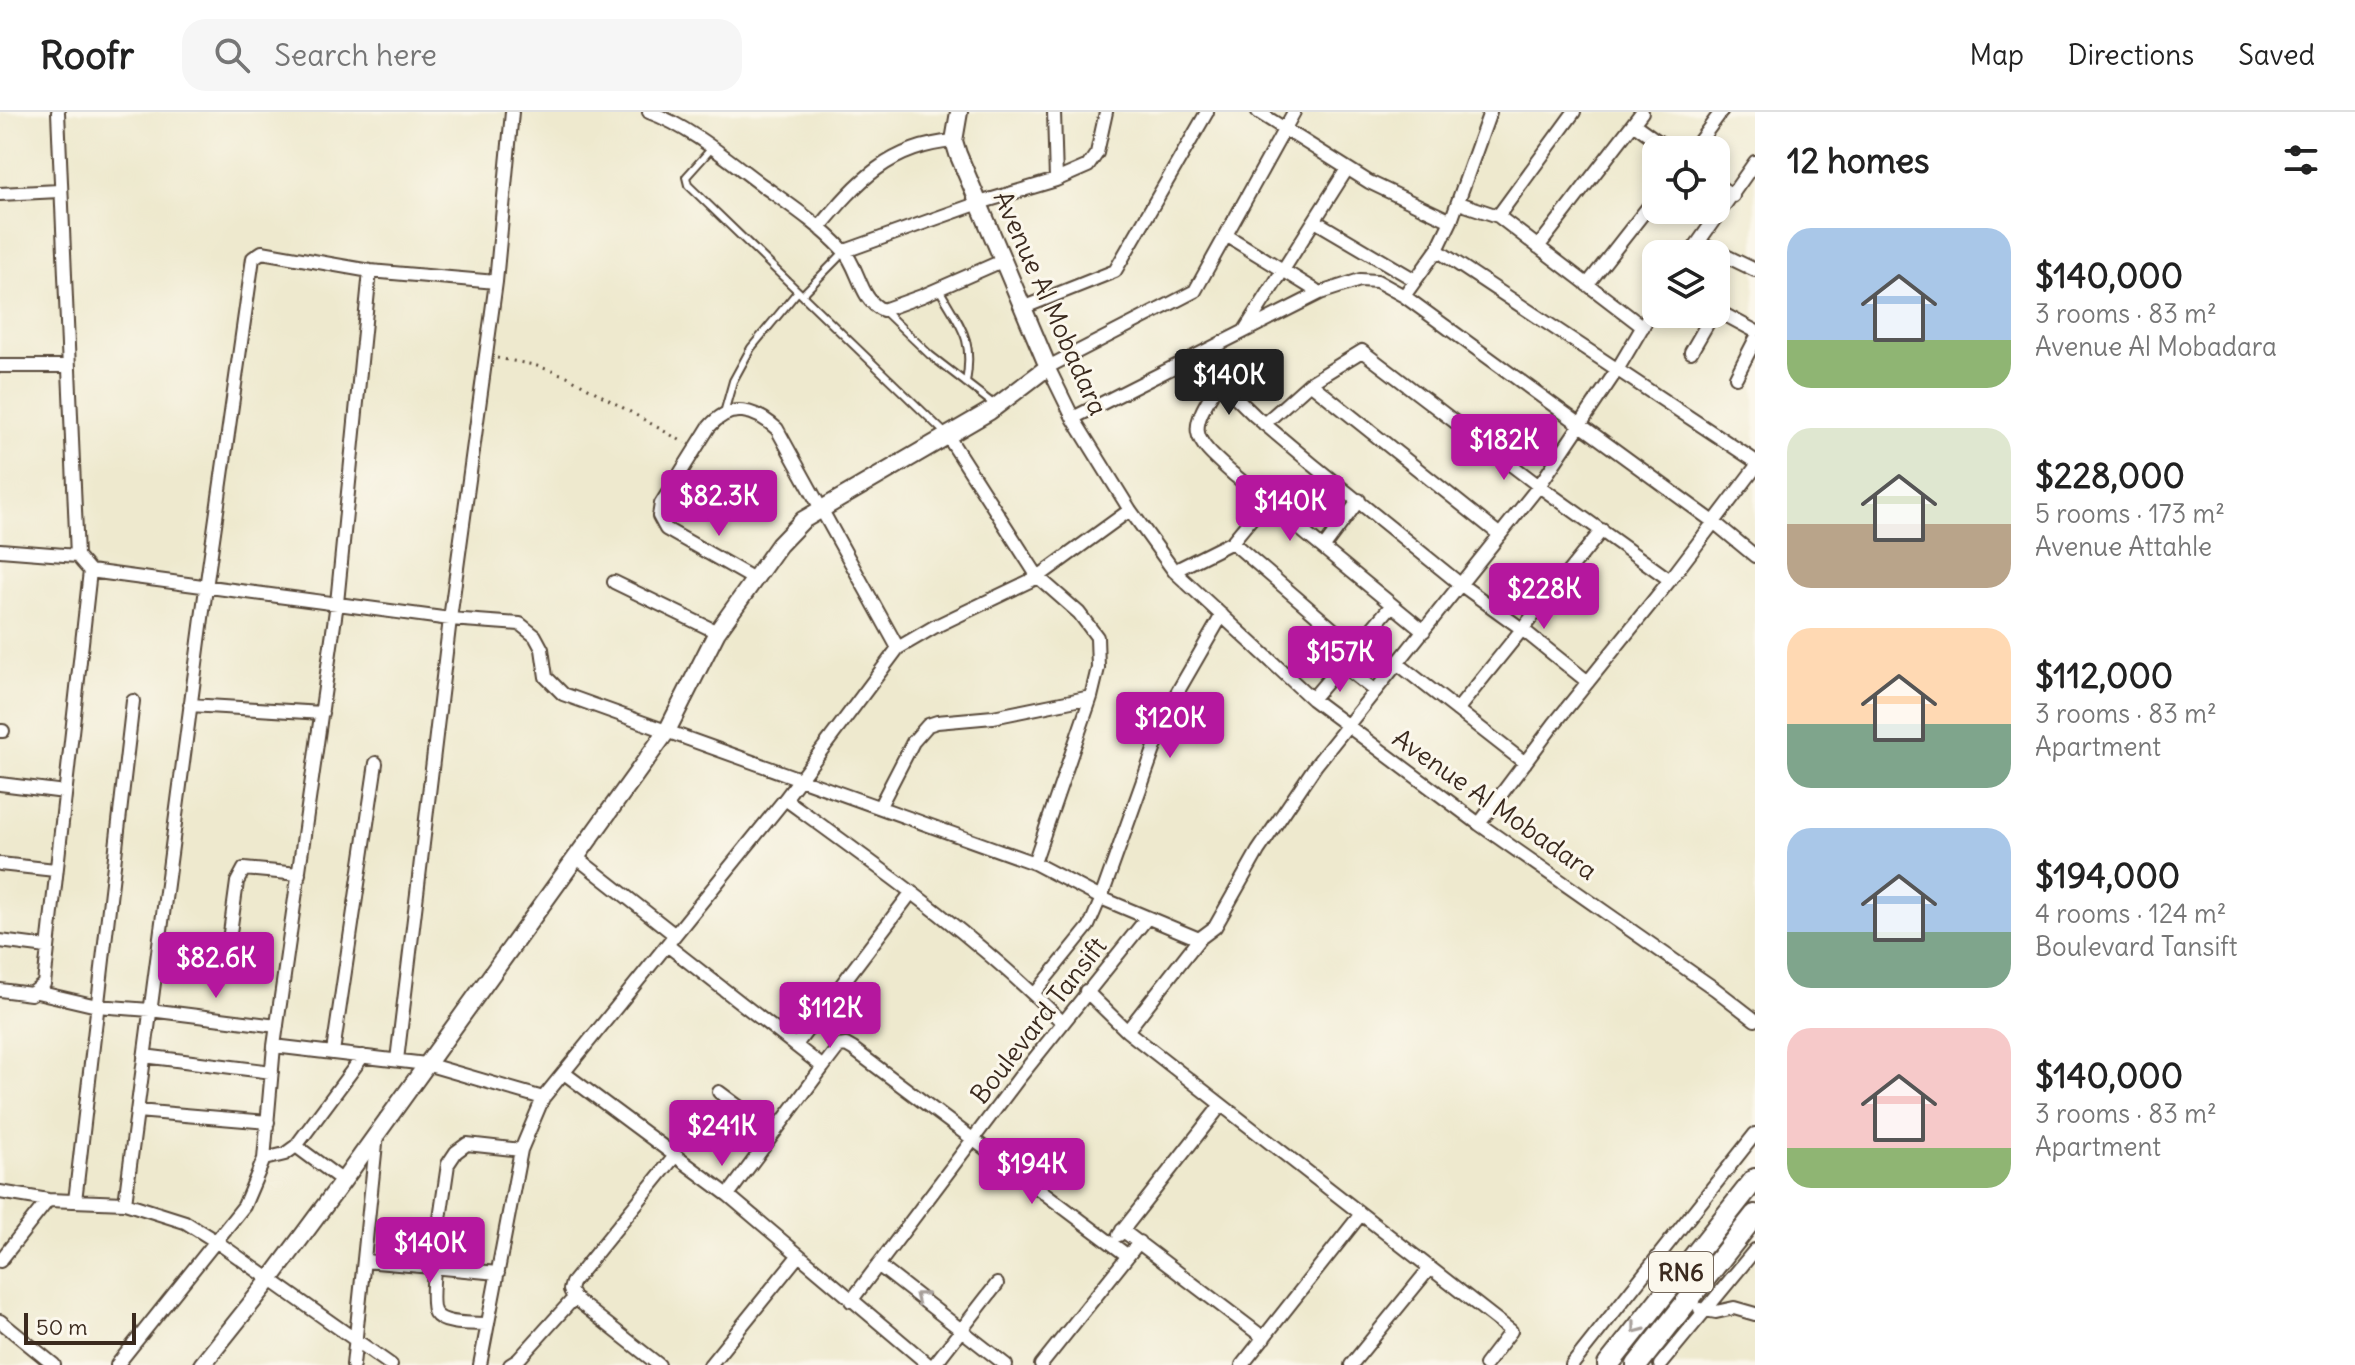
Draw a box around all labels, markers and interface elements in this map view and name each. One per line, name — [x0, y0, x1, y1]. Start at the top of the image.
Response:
search box — [182, 19, 742, 91]
text: Roofr — [40, 32, 134, 79]
icon: search — [210, 33, 254, 77]
text: Search here — [274, 36, 437, 74]
text: Map — [1969, 37, 2024, 73]
text: Directions — [2068, 37, 2194, 73]
text: Saved — [2238, 37, 2315, 73]
map controls — [1642, 136, 1730, 328]
button: locate — [1642, 136, 1730, 224]
icon: filters — [2279, 138, 2323, 182]
text: 12 homes — [1787, 139, 1930, 182]
street label: Avenue Al Mobadara — [987, 186, 1115, 420]
button: layers — [1642, 240, 1730, 328]
text: $140,000 — [2035, 254, 2183, 297]
icon: home — [1851, 260, 1947, 356]
text: 3 rooms · 83 m² — [2035, 297, 2217, 330]
text: Avenue Al Mobadara — [2035, 330, 2277, 363]
pin: $140K — [1173, 349, 1285, 417]
text: $140K — [1193, 358, 1265, 391]
pin: $182K — [1448, 414, 1560, 482]
text: $182K — [1469, 423, 1539, 456]
text: $228,000 — [2035, 454, 2185, 497]
icon: home — [1851, 460, 1947, 556]
pin: $82.3K — [654, 470, 784, 538]
pin: $140K — [1234, 475, 1346, 543]
text: $82.3K — [679, 479, 759, 512]
text: $140K — [1254, 484, 1326, 517]
text: 5 rooms · 173 m² — [2035, 497, 2225, 530]
text: Avenue Attahle — [2035, 530, 2212, 563]
pin: $228K — [1488, 563, 1600, 631]
text: $228K — [1507, 572, 1581, 605]
pin: $157K — [1284, 626, 1396, 694]
text: $157K — [1306, 635, 1374, 668]
text: $112,000 — [2035, 654, 2173, 697]
icon: home — [1851, 660, 1947, 756]
pin: $120K — [1114, 692, 1226, 760]
text: 3 rooms · 83 m² — [2035, 697, 2217, 730]
text: $120K — [1134, 701, 1206, 734]
street label: Avenue Al Mobadara — [1386, 721, 1604, 887]
text: Apartment — [2035, 730, 2161, 763]
text: $194,000 — [2035, 854, 2180, 897]
icon: home — [1851, 860, 1947, 956]
text: 4 rooms · 124 m² — [2035, 897, 2227, 930]
street label: Boulevard Tansift — [963, 930, 1113, 1110]
text: Boulevard Tansift — [2035, 930, 2238, 963]
pin: $82.6K — [151, 932, 281, 1000]
text: $82.6K — [176, 941, 256, 974]
pin: $112K — [774, 982, 886, 1050]
text: $112K — [798, 991, 862, 1024]
text: $140,000 — [2035, 1054, 2183, 1097]
icon: home — [1851, 1060, 1947, 1156]
text: 3 rooms · 83 m² — [2035, 1097, 2217, 1130]
pin: $241K — [666, 1100, 778, 1168]
text: $241K — [687, 1109, 757, 1142]
text: Apartment — [2035, 1130, 2161, 1163]
pin: $194K — [976, 1138, 1088, 1206]
text: $194K — [997, 1147, 1067, 1180]
pin: $140K — [374, 1217, 486, 1285]
text: $140K — [394, 1226, 466, 1259]
road number: RN6 — [1649, 1252, 1713, 1292]
one-way arrow — [914, 1293, 929, 1307]
scale bar — [24, 1309, 136, 1345]
text: 50 m — [36, 1313, 88, 1341]
one-way arrow — [1632, 1319, 1646, 1334]

